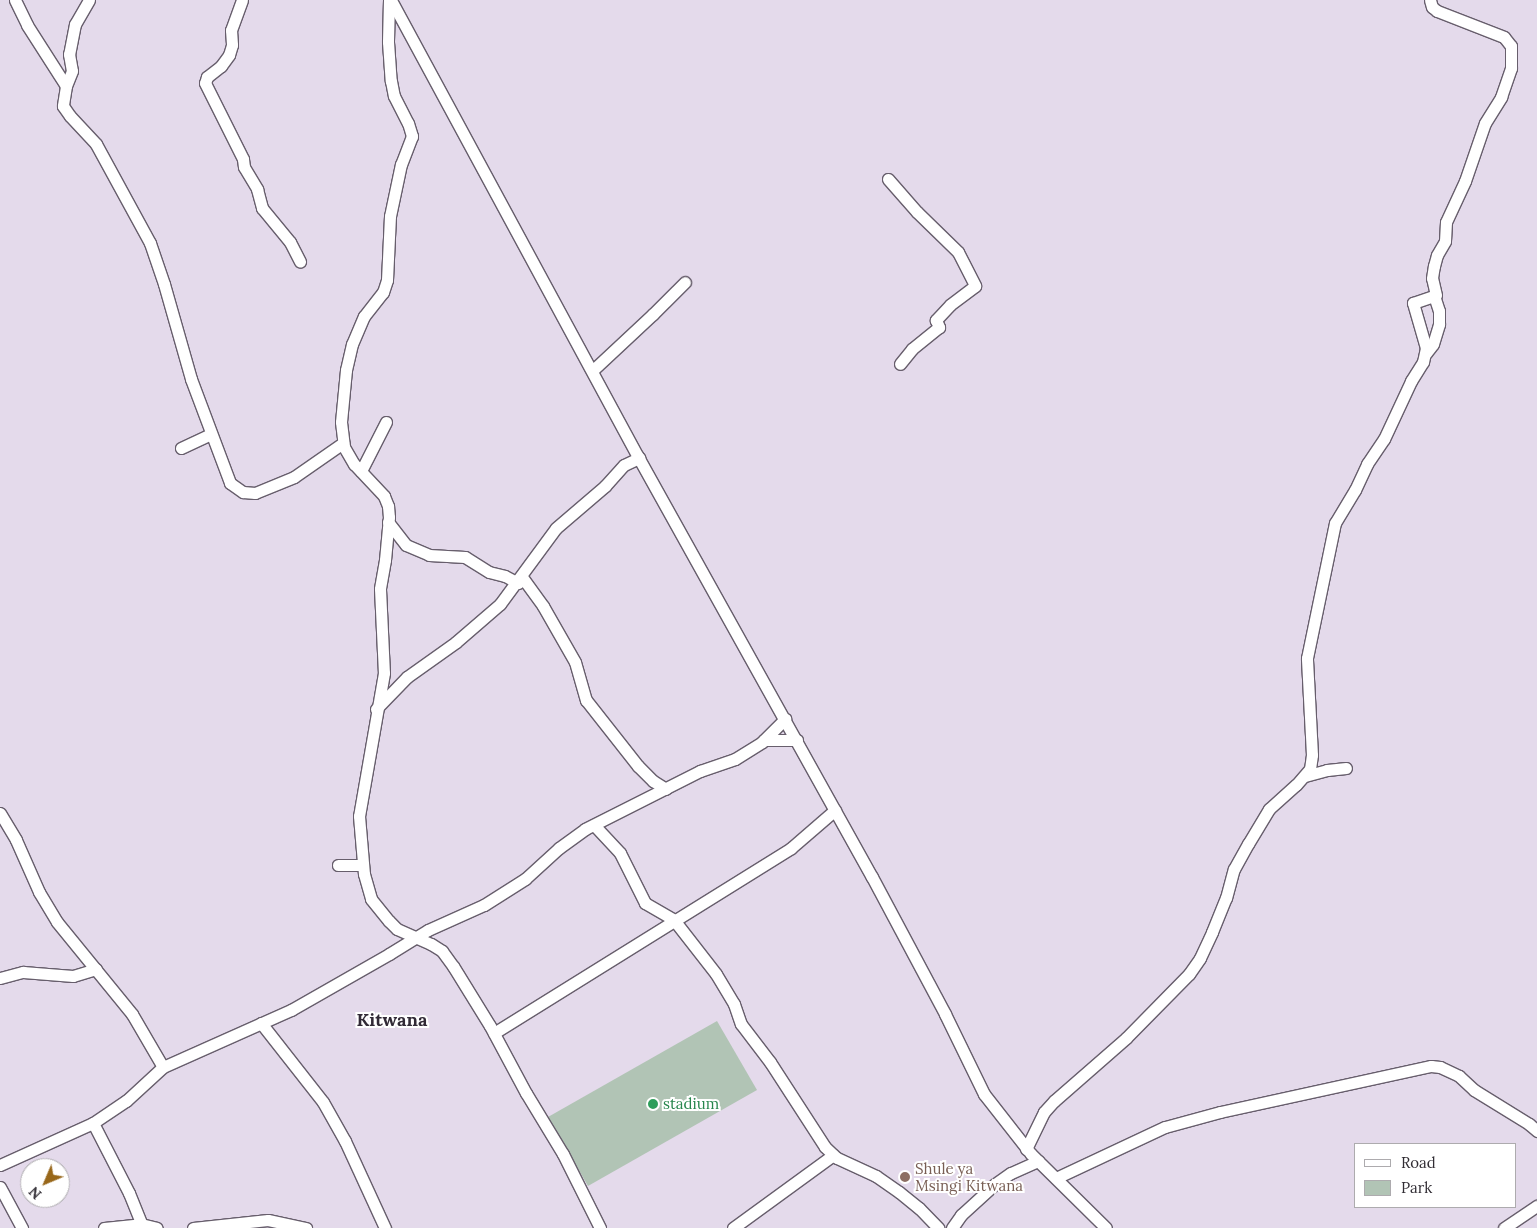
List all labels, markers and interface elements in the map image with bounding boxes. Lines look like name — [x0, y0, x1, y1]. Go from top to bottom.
district label: Kitwana — [357, 1009, 427, 1031]
place label: stadium — [663, 1095, 719, 1113]
marker: stadium — [647, 1098, 659, 1110]
legend — [1354, 1143, 1517, 1208]
text: Road — [1401, 1153, 1436, 1172]
north arrow — [20, 1158, 70, 1208]
place label: Shule ya Msingi Kitwana — [915, 1159, 1023, 1194]
marker: Shule ya Msingi Kitwana — [899, 1171, 911, 1183]
text: Park — [1401, 1178, 1432, 1197]
text: N — [25, 1183, 45, 1203]

